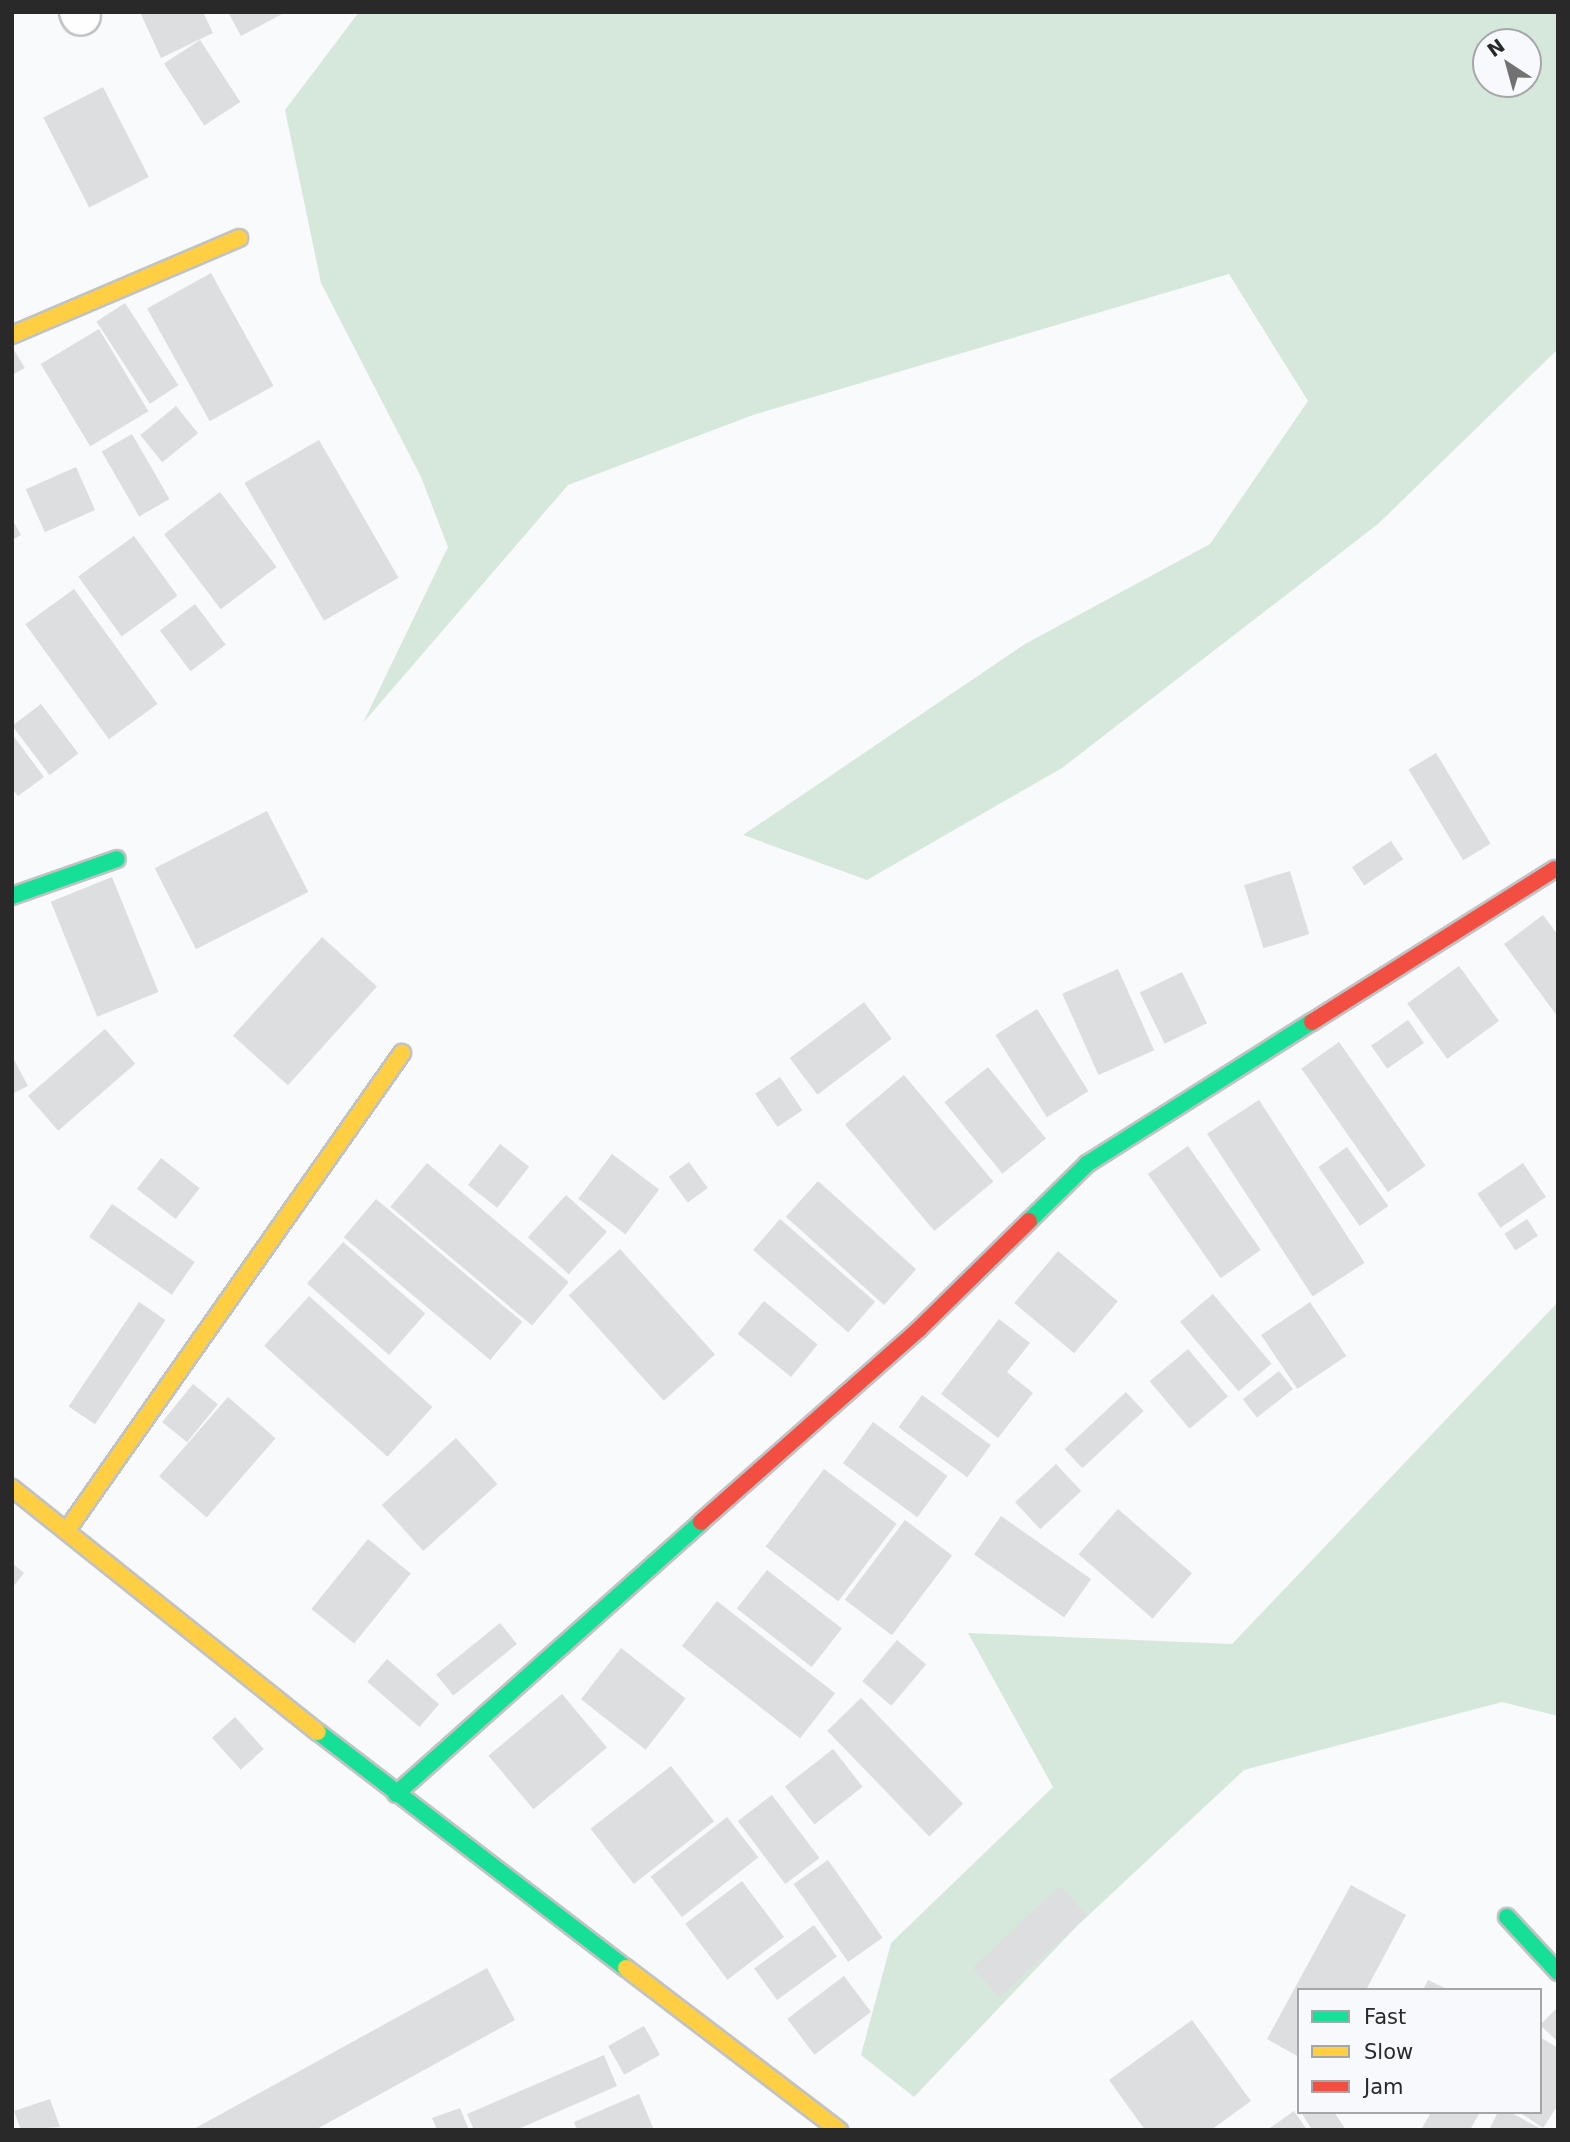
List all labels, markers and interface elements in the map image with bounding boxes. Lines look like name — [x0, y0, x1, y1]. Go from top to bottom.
north arrow — [1472, 28, 1542, 98]
text: N — [1483, 34, 1509, 61]
legend — [1297, 1988, 1542, 2114]
text: Fast — [1364, 2005, 1406, 2029]
text: Slow — [1364, 2040, 1413, 2064]
text: Jam — [1364, 2075, 1404, 2099]

